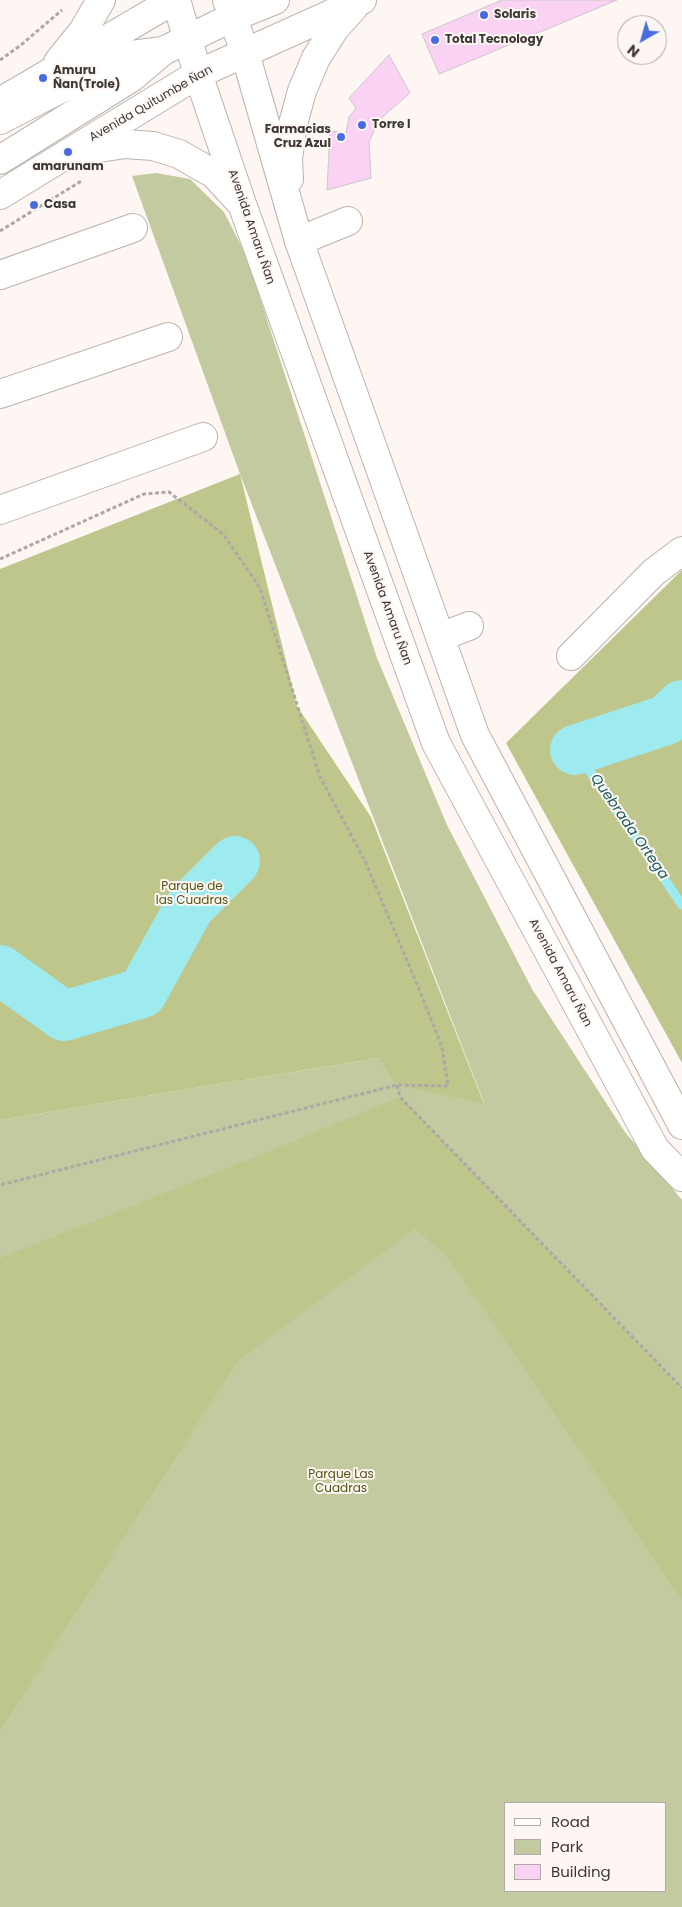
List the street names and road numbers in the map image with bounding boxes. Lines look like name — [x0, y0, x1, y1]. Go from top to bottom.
street label: Avenida Quitumbe Ñan — [87, 63, 215, 145]
street label: Avenida Amaru Ñan — [225, 168, 277, 286]
street label: Avenida Amaru Ñan — [360, 549, 414, 667]
street label: Avenida Amaru Ñan — [525, 916, 595, 1030]

